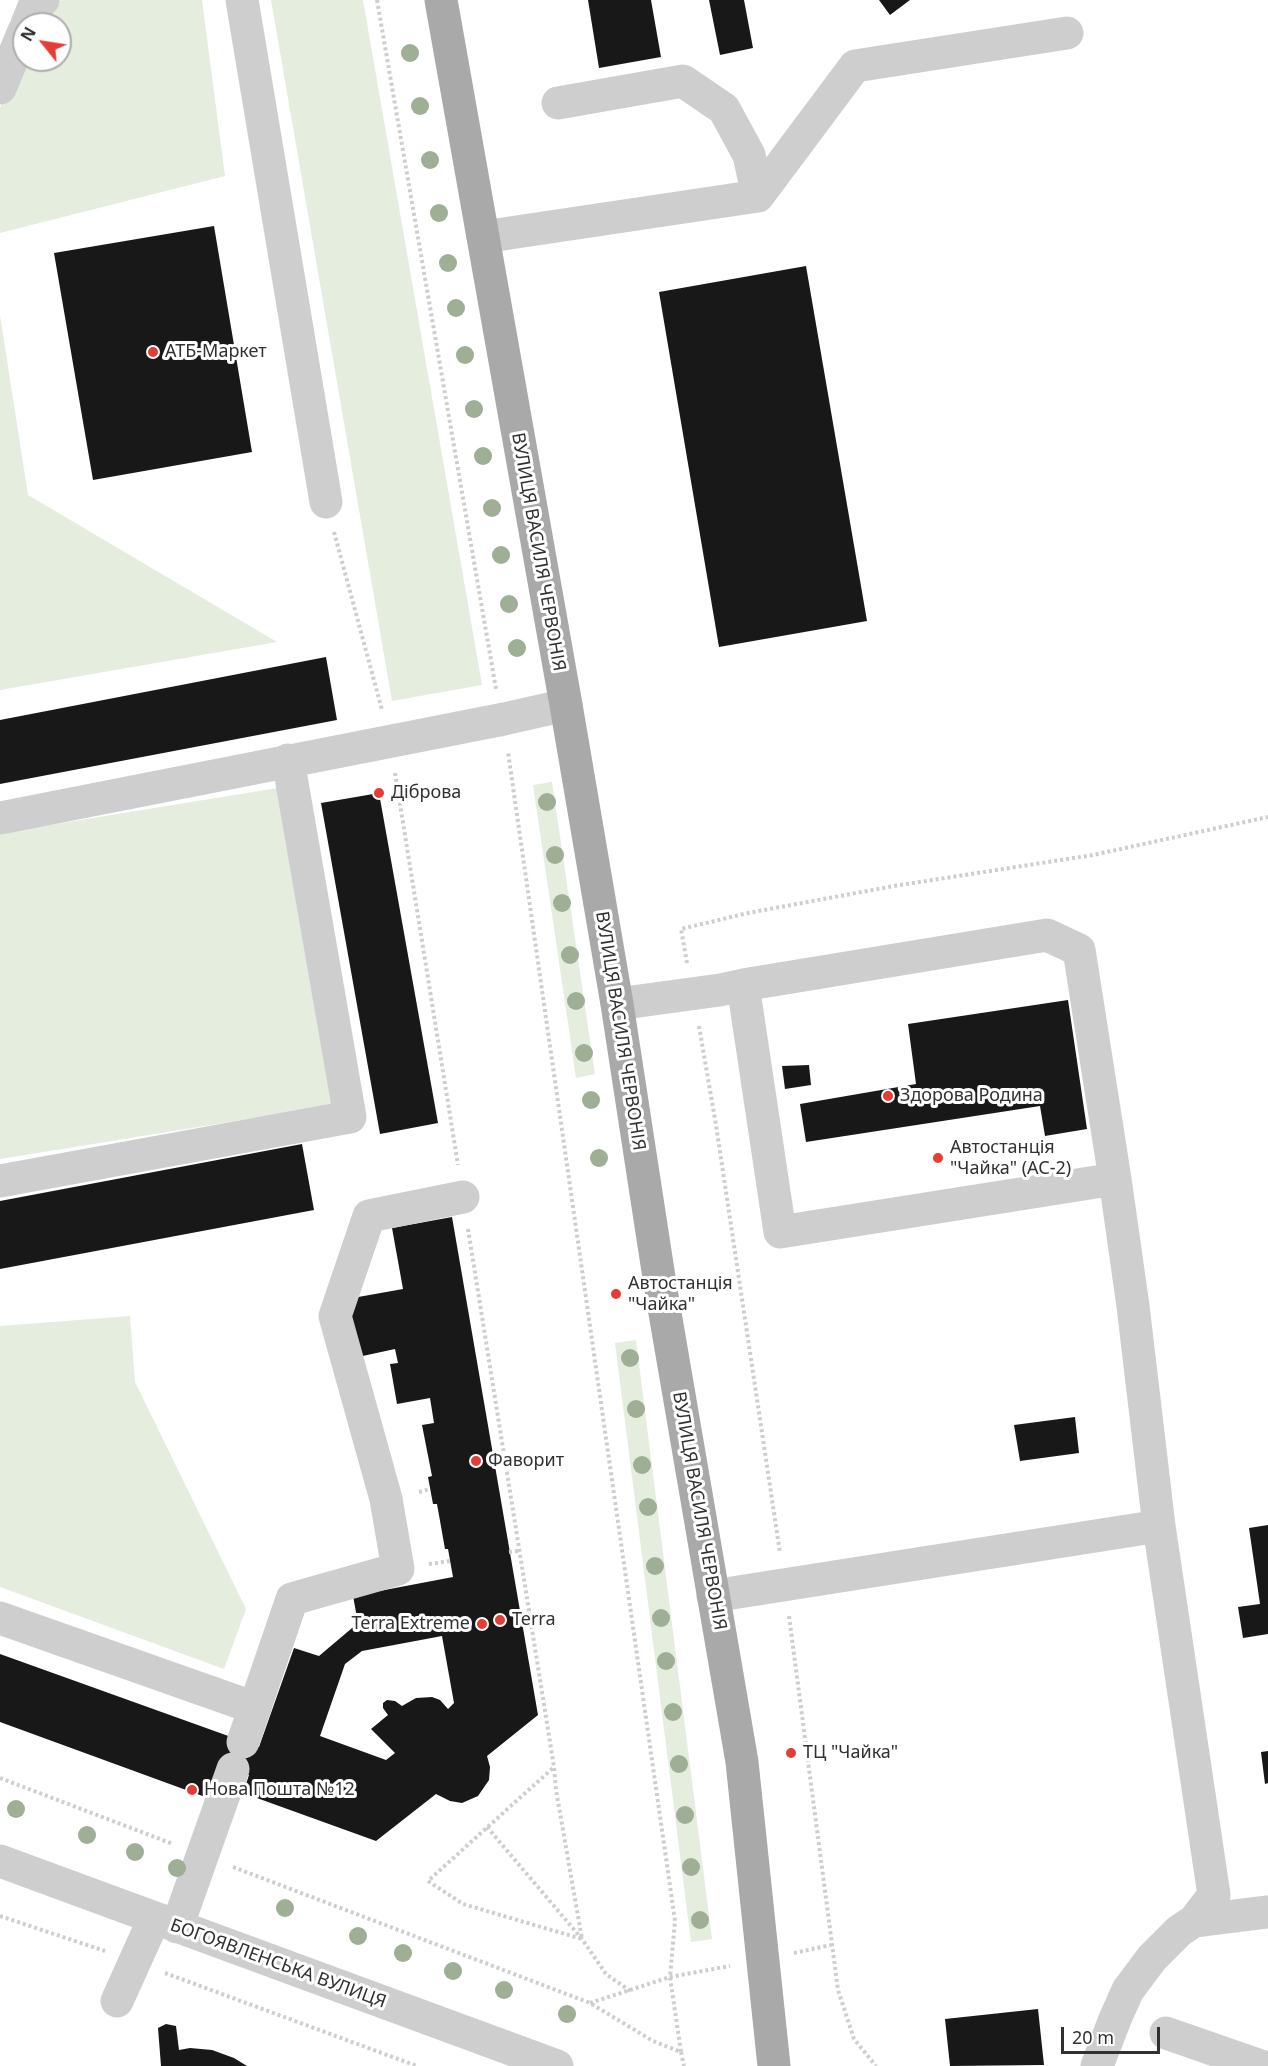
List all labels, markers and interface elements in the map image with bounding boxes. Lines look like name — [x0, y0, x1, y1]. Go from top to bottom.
north arrow — [12, 12, 72, 72]
text: N — [15, 23, 41, 45]
place label: АТБ-Маркет — [165, 341, 267, 363]
marker: АТБ-Маркет — [146, 345, 160, 359]
street label: ВУЛИЦЯ ВАСИЛЯ ЧЕРВОНІЯ — [506, 431, 570, 673]
place label: Діброва — [391, 782, 461, 804]
marker: Діброва — [372, 786, 386, 800]
street label: ВУЛИЦЯ ВАСИЛЯ ЧЕРВОНІЯ — [590, 910, 650, 1152]
place label: Здорова Родина — [900, 1085, 1043, 1107]
marker: Здорова Родина — [881, 1089, 895, 1103]
place label: Автостанція "Чайка" (АС-2) — [950, 1137, 1071, 1180]
marker: Автостанція "Чайка" (АС-2) — [931, 1151, 945, 1165]
place label: Автостанція "Чайка" — [628, 1273, 733, 1316]
marker: Автостанція "Чайка" — [609, 1287, 623, 1301]
street label: ВУЛИЦЯ ВАСИЛЯ ЧЕРВОНІЯ — [667, 1390, 731, 1632]
place label: Фаворит — [488, 1450, 564, 1472]
marker: Фаворит — [469, 1454, 483, 1468]
place label: Terra — [512, 1609, 556, 1631]
place label: Terra Extreme — [352, 1613, 470, 1635]
marker: Terra — [493, 1613, 507, 1627]
marker: Terra Extreme — [475, 1617, 489, 1631]
place label: ТЦ "Чайка" — [803, 1742, 898, 1764]
marker: ТЦ "Чайка" — [784, 1746, 798, 1760]
place label: Нова Пошта №12 — [204, 1779, 355, 1801]
marker: Нова Пошта №12 — [185, 1783, 199, 1797]
street label: БОГОЯВЛЕНСЬКА ВУЛИЦЯ — [167, 1915, 389, 2013]
scale bar — [1064, 2015, 1163, 2053]
text: 20 m — [1072, 2025, 1114, 2049]

